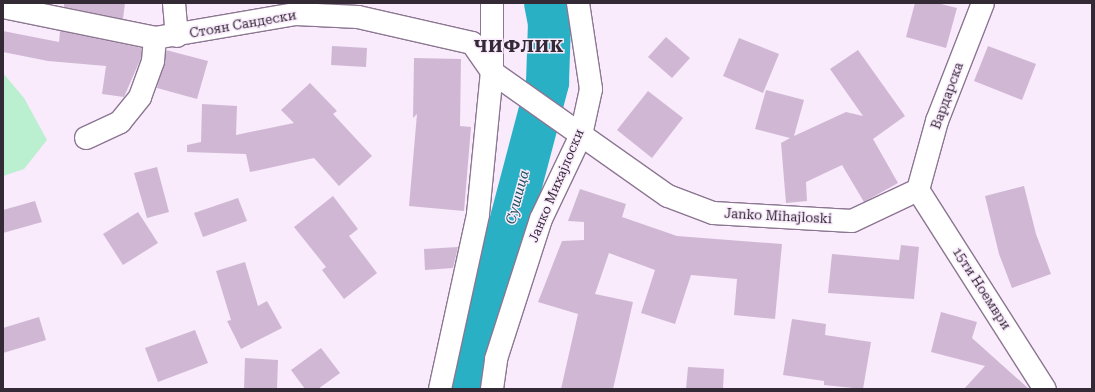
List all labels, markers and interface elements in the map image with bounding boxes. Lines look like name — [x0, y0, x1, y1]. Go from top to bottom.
street label: Стоян Сандески — [188, 8, 298, 42]
district label: ЧИФЛИК — [474, 37, 564, 57]
street label: Вардарска — [929, 60, 967, 132]
street label: Јанко Михајлоски — [526, 127, 588, 245]
water label: Сушица — [502, 168, 532, 226]
street label: Janko Mihajloski — [724, 206, 832, 228]
street label: 15ти Ноември — [949, 245, 1013, 333]

